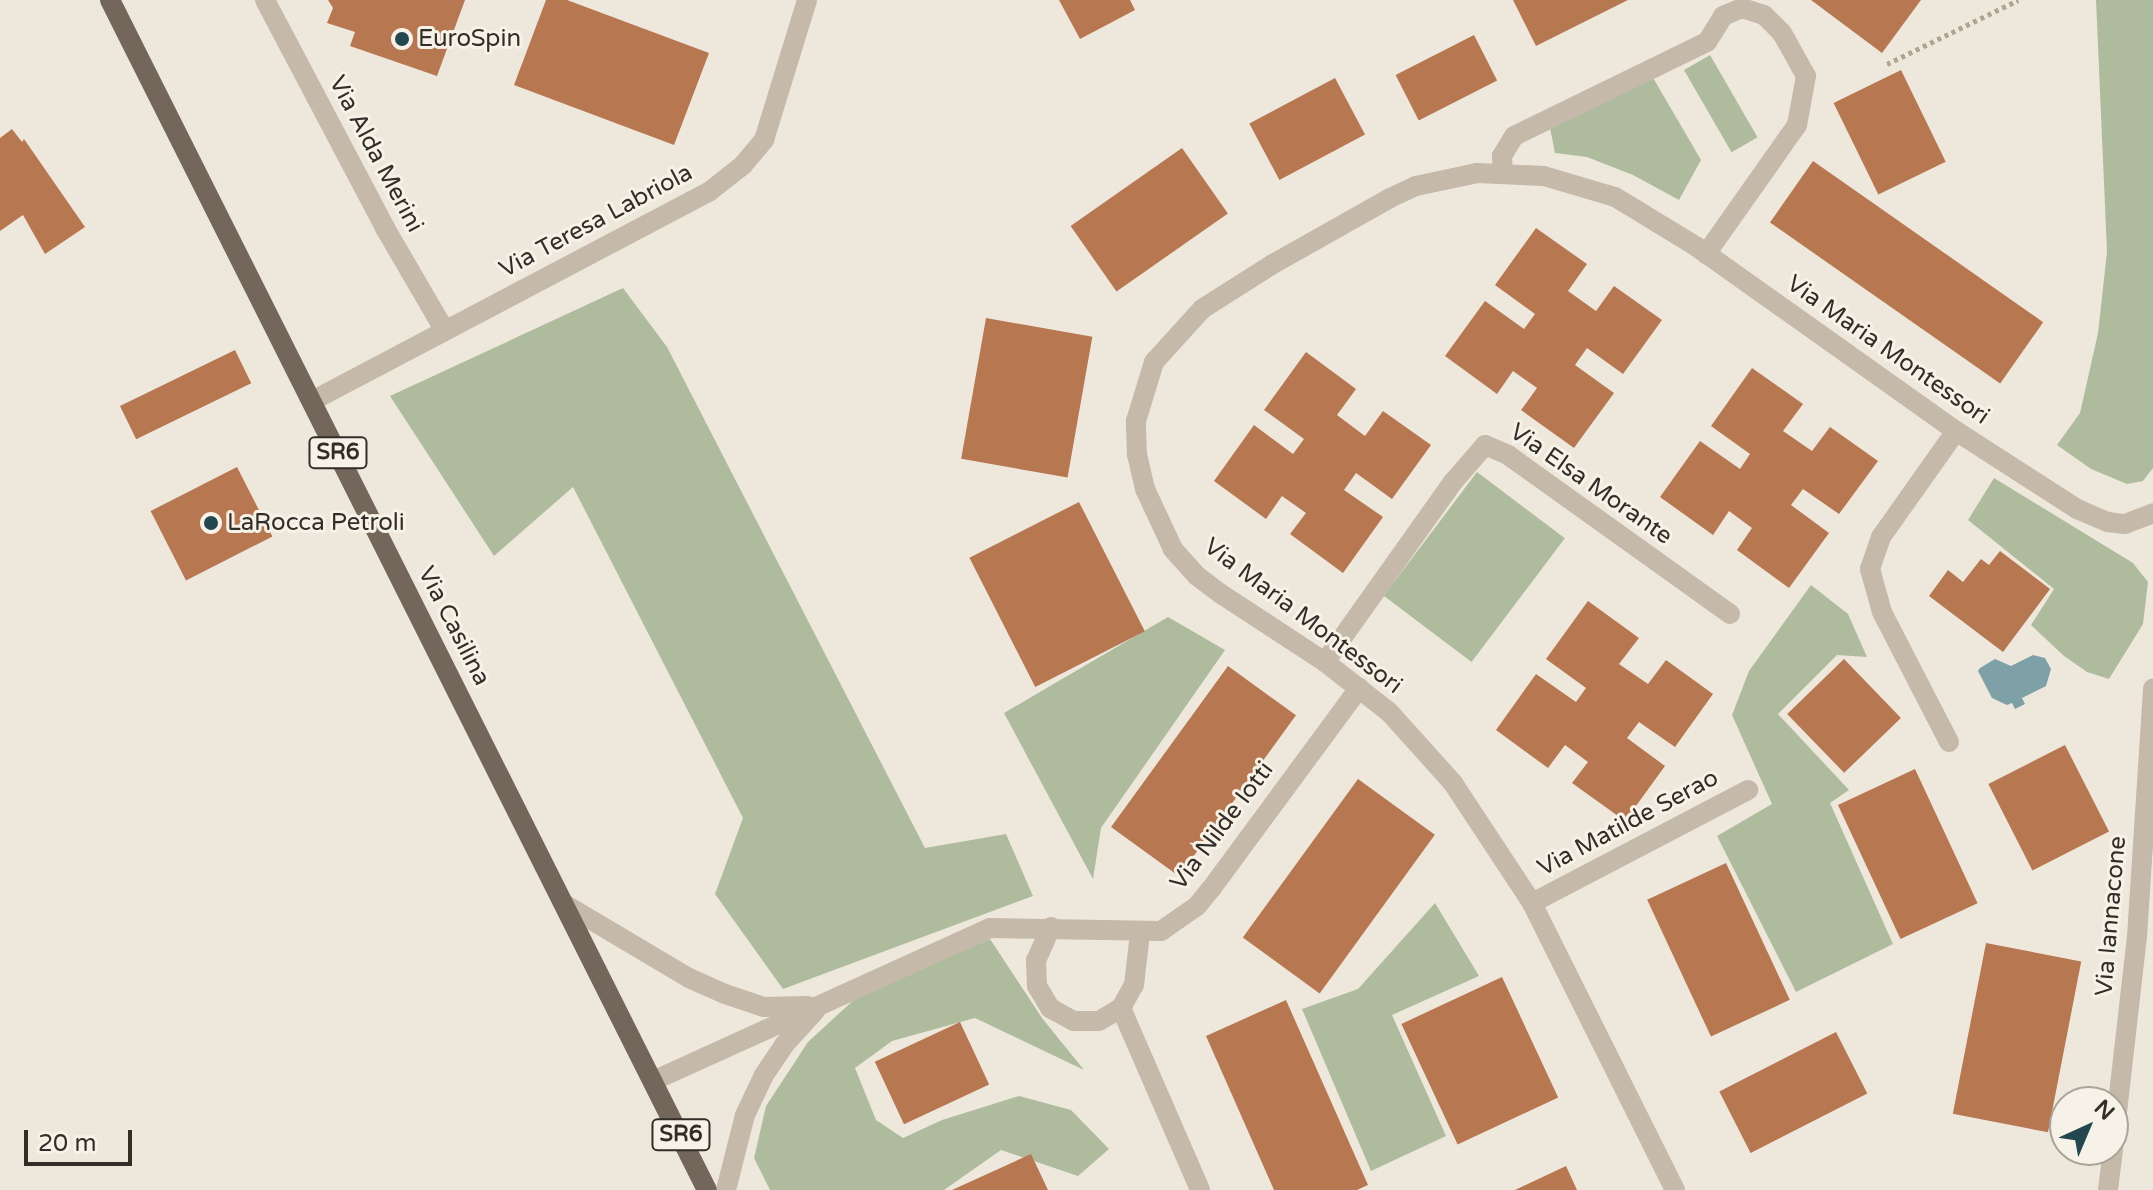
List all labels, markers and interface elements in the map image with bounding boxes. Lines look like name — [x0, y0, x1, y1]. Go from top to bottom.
place label: EuroSpin — [418, 25, 521, 53]
marker: EuroSpin — [393, 30, 411, 48]
street label: Via Alda Merini — [323, 71, 429, 237]
street label: Via Teresa Labriola — [495, 158, 697, 284]
street label: Via Maria Montessori — [1781, 269, 1995, 431]
street label: Via Elsa Morante — [1504, 417, 1678, 551]
road number: SR6 — [308, 435, 368, 471]
place label: LaRocca Petroli — [227, 509, 405, 537]
marker: LaRocca Petroli — [202, 514, 220, 532]
street label: Via Maria Montessori — [1198, 532, 1408, 700]
street label: Via Casilina — [412, 562, 496, 690]
street label: Via Nilde Iotti — [1164, 756, 1280, 896]
street label: Via Matilde Serao — [1533, 763, 1723, 883]
street label: Via Iannacone — [2090, 835, 2132, 997]
north arrow — [2049, 1086, 2129, 1166]
text: N — [2089, 1095, 2120, 1126]
scale bar — [28, 1114, 136, 1164]
road number: SR6 — [651, 1117, 711, 1153]
text: 20 m — [38, 1129, 96, 1158]

